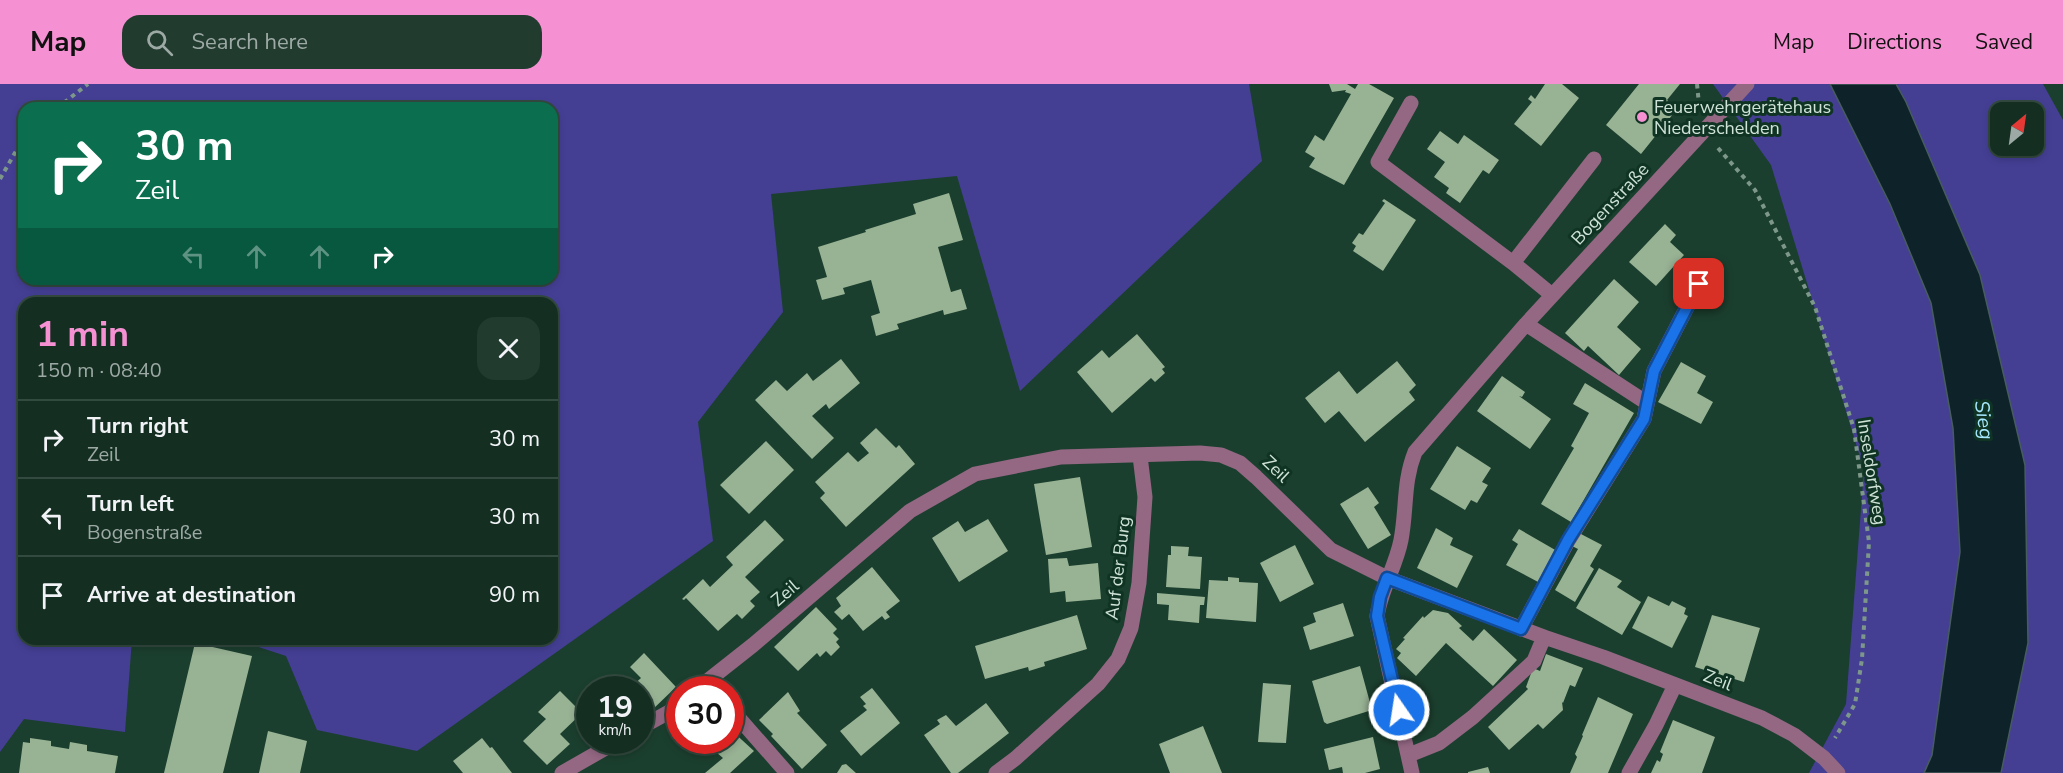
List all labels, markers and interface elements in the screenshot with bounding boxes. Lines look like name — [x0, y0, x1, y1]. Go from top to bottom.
search box — [122, 15, 542, 69]
text: Map — [30, 23, 86, 61]
icon: search — [143, 26, 176, 59]
text: Search here — [191, 27, 308, 57]
text: Map — [1773, 28, 1814, 56]
text: Directions — [1847, 28, 1942, 56]
text: Saved — [1975, 28, 2033, 56]
place label: Feuerwehrgerätehaus Niederschelden — [1654, 95, 1831, 140]
north arrow — [1990, 102, 2044, 156]
map controls — [1990, 102, 2044, 156]
marker: Feuerwehrgerätehaus Niederschelden — [1635, 110, 1649, 124]
text: 30 m — [135, 118, 234, 175]
icon: right — [36, 126, 114, 204]
street label: Bogenstraße — [1566, 158, 1654, 250]
text: Zeil — [135, 172, 179, 209]
icon: left — [177, 240, 210, 273]
icon: ahead — [240, 240, 273, 273]
icon: ahead — [303, 240, 336, 273]
icon: right — [366, 240, 399, 273]
pin — [1673, 258, 1724, 309]
icon: arrive — [1682, 267, 1715, 300]
text: 1 min — [36, 310, 129, 359]
button: close — [477, 317, 540, 380]
text: 150 m · 08:40 — [36, 357, 162, 384]
water label: Sieg — [1968, 399, 2000, 441]
text: Turn right — [87, 411, 188, 441]
street label: Inseldorfweg — [1852, 417, 1892, 527]
icon: right — [36, 423, 69, 456]
text: 30 m — [489, 424, 540, 454]
text: Zeil — [87, 441, 120, 468]
street label: Zeil — [1257, 450, 1295, 488]
text: Turn left — [87, 489, 174, 519]
icon: left — [36, 501, 69, 534]
text: 30 m — [489, 502, 540, 532]
street label: Auf der Burg — [1100, 515, 1136, 621]
text: Bogenstraße — [87, 519, 202, 546]
street label: Zeil — [766, 574, 804, 612]
icon: arrive — [36, 579, 69, 612]
text: Arrive at destination — [87, 580, 296, 610]
text: 90 m — [489, 580, 540, 610]
street label: Zeil — [1700, 664, 1737, 697]
speed limit sign: 30 — [666, 676, 744, 754]
position arrow — [1367, 678, 1431, 742]
text: 19 — [597, 687, 633, 728]
text: km/h — [598, 720, 632, 740]

